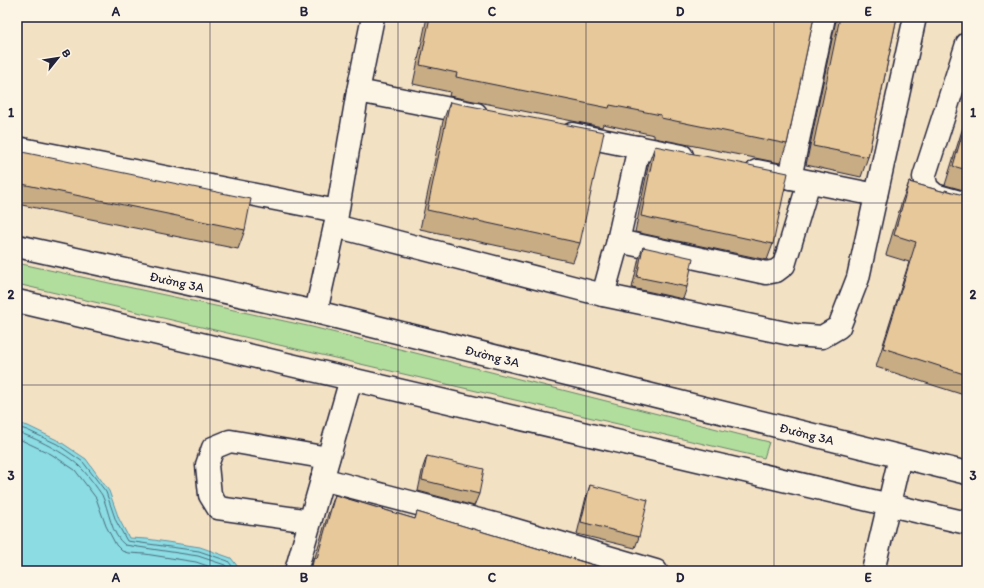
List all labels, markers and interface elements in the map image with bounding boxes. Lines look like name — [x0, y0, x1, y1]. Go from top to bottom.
text: A — [111, 4, 121, 19]
text: B — [300, 4, 309, 19]
text: C — [488, 4, 497, 19]
text: D — [676, 4, 685, 19]
text: E — [864, 4, 872, 19]
north arrow — [38, 38, 78, 78]
text: B — [59, 47, 74, 60]
text: 1 — [8, 105, 14, 120]
text: 1 — [970, 105, 976, 120]
street label: Đường 3A — [148, 269, 206, 295]
text: 2 — [8, 287, 15, 302]
text: 2 — [970, 287, 977, 302]
street label: Đường 3A — [464, 342, 522, 370]
street label: Đường 3A — [778, 420, 836, 448]
text: 3 — [7, 468, 15, 483]
text: 3 — [969, 468, 977, 483]
text: A — [111, 570, 121, 585]
text: B — [300, 570, 309, 585]
text: C — [488, 570, 497, 585]
text: D — [676, 570, 685, 585]
text: E — [864, 570, 872, 585]

